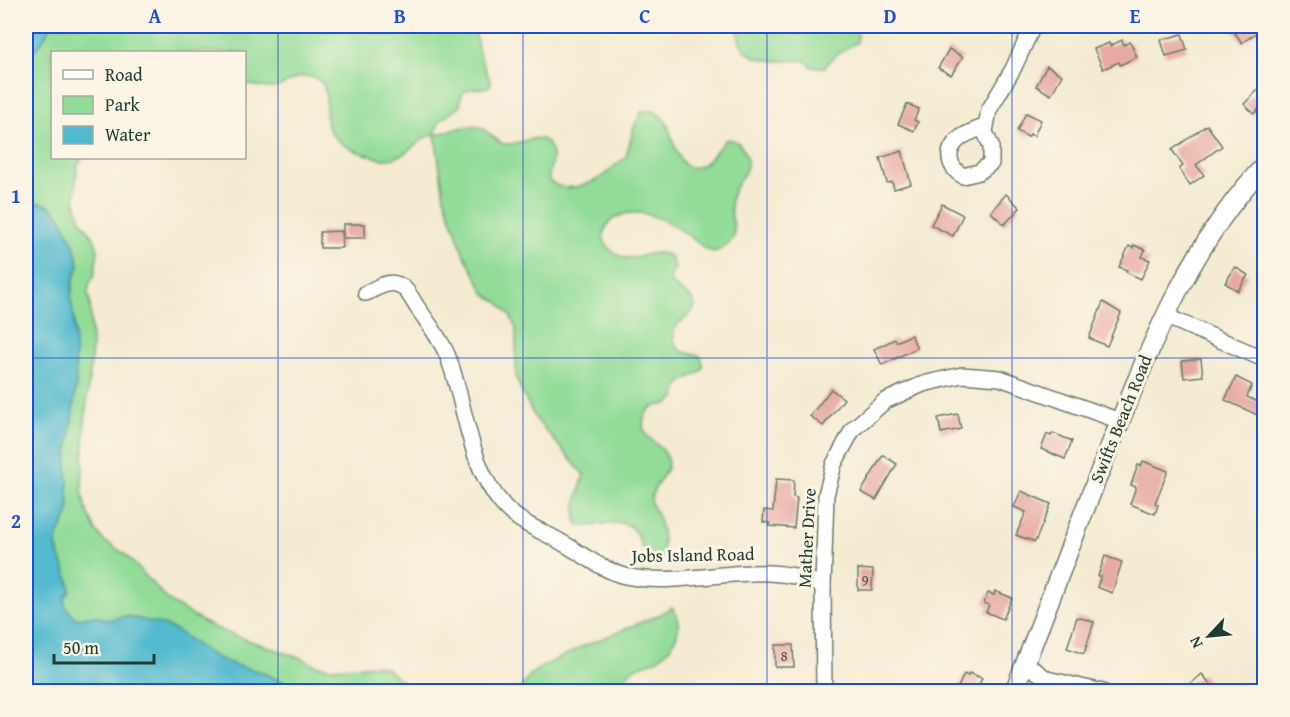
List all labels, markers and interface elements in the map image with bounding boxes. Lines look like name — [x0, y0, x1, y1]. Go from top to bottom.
text: A — [149, 1, 162, 30]
text: B — [394, 1, 406, 30]
text: C — [639, 1, 651, 30]
text: D — [883, 1, 897, 30]
text: E — [1130, 1, 1141, 30]
legend — [51, 51, 246, 159]
text: Road — [105, 61, 143, 88]
text: Park — [105, 91, 141, 118]
text: Water — [105, 121, 151, 148]
text: 1 — [11, 181, 21, 210]
street label: Swifts Beach Road — [1082, 350, 1159, 487]
street label: Mather Drive — [790, 487, 823, 589]
text: 2 — [11, 506, 21, 535]
street label: Jobs Island Road — [629, 540, 755, 569]
house number: 9 — [861, 569, 869, 590]
north arrow — [1179, 606, 1239, 666]
scale bar — [54, 627, 154, 665]
text: N — [1182, 632, 1209, 653]
text: 50 m — [63, 634, 99, 661]
house number: 8 — [780, 645, 788, 666]

